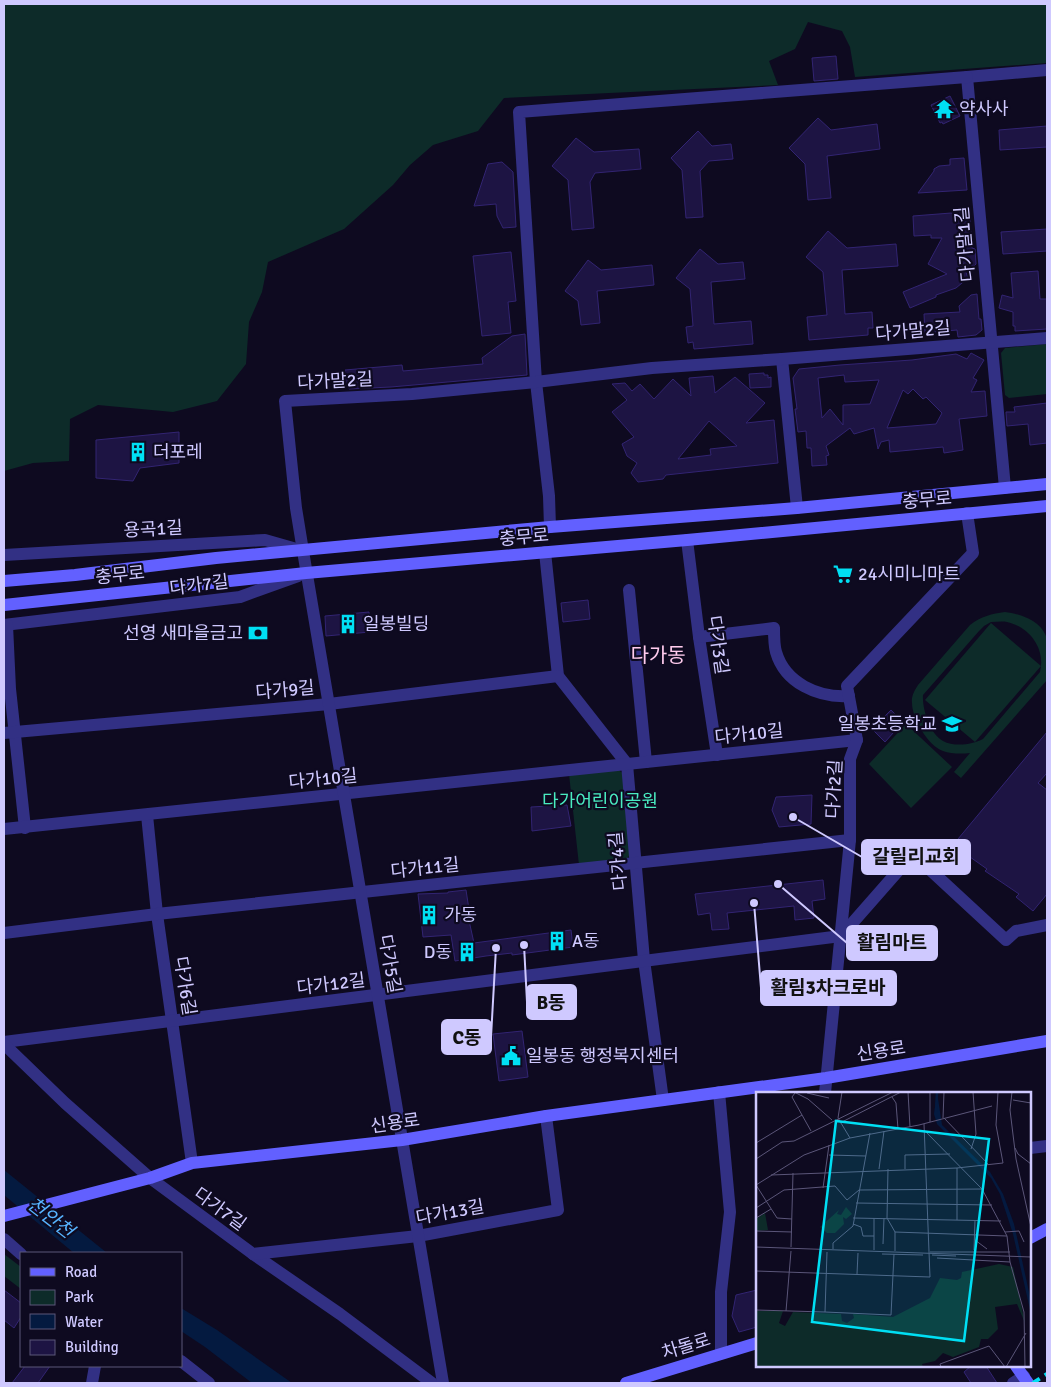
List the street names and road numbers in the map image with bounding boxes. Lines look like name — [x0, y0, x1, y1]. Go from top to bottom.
street label: 다가말1길 — [951, 205, 979, 283]
street label: 다가말2길 — [874, 317, 952, 345]
street label: 다가말2길 — [296, 368, 374, 394]
street label: 충무로 — [901, 487, 953, 513]
street label: 용곡1길 — [123, 516, 183, 542]
street label: 충무로 — [498, 524, 550, 550]
street label: 충무로 — [94, 561, 146, 589]
street label: 다가7길 — [168, 570, 230, 600]
street label: 다가3길 — [703, 614, 733, 676]
street label: 다가9길 — [254, 676, 316, 704]
street label: 다가10길 — [713, 719, 785, 749]
street label: 다가2길 — [821, 759, 847, 819]
street label: 다가10길 — [287, 764, 359, 794]
street label: 다가4길 — [604, 830, 632, 892]
street label: 다가11길 — [389, 853, 461, 883]
street label: 다가5길 — [374, 933, 406, 995]
street label: 다가6길 — [169, 955, 201, 1017]
street label: 다가12길 — [295, 969, 367, 999]
street label: 신용로 — [855, 1036, 907, 1066]
street label: 신용로 — [369, 1109, 421, 1137]
street label: 다가7길 — [190, 1183, 250, 1235]
street label: 다가13길 — [414, 1195, 486, 1229]
street label: 차돌로 — [659, 1328, 713, 1364]

